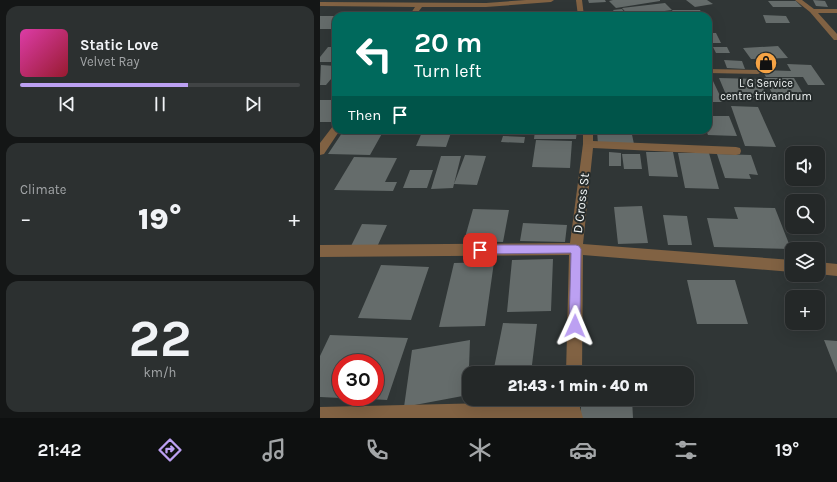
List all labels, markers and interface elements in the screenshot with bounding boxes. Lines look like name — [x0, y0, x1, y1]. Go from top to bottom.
text: 20 m — [414, 26, 482, 59]
icon: left — [348, 28, 400, 80]
text: Static Love — [80, 36, 158, 54]
shop icon: L G Service centre trivandrum — [753, 50, 779, 76]
text: Velvet Ray — [80, 54, 140, 69]
text: Turn left — [414, 60, 482, 82]
place label: L G Service centre trivandrum — [720, 77, 812, 103]
icon: previous — [56, 93, 78, 115]
icon: pause — [149, 93, 171, 115]
icon: next — [242, 93, 264, 115]
icon: arrive — [389, 104, 411, 126]
text: Then — [348, 106, 381, 124]
map controls — [785, 146, 825, 330]
button: sound — [785, 146, 825, 186]
street label: D Cross St — [570, 172, 592, 234]
text: Climate — [20, 182, 66, 197]
button: search — [785, 194, 825, 234]
text: 19° — [138, 201, 182, 237]
text: − — [20, 206, 32, 232]
text: + — [288, 206, 300, 232]
pin — [463, 233, 497, 267]
icon: arrive — [469, 239, 491, 261]
button: layers — [785, 242, 825, 282]
button: + — [785, 290, 825, 330]
position arrow — [554, 305, 596, 347]
text: 22 — [129, 308, 191, 369]
speed limit sign: 30 — [332, 354, 384, 406]
text: km/h — [144, 365, 176, 380]
text: 21:43 · 1 min · 40 m — [508, 377, 648, 395]
icon: directions — [156, 436, 184, 464]
icon: music — [260, 436, 288, 464]
icon: phone — [363, 436, 391, 464]
icon: climate — [466, 436, 494, 464]
icon: car — [569, 436, 597, 464]
icon: filters — [672, 436, 700, 464]
text: 21:42 — [38, 439, 81, 461]
text: 19° — [775, 439, 799, 461]

